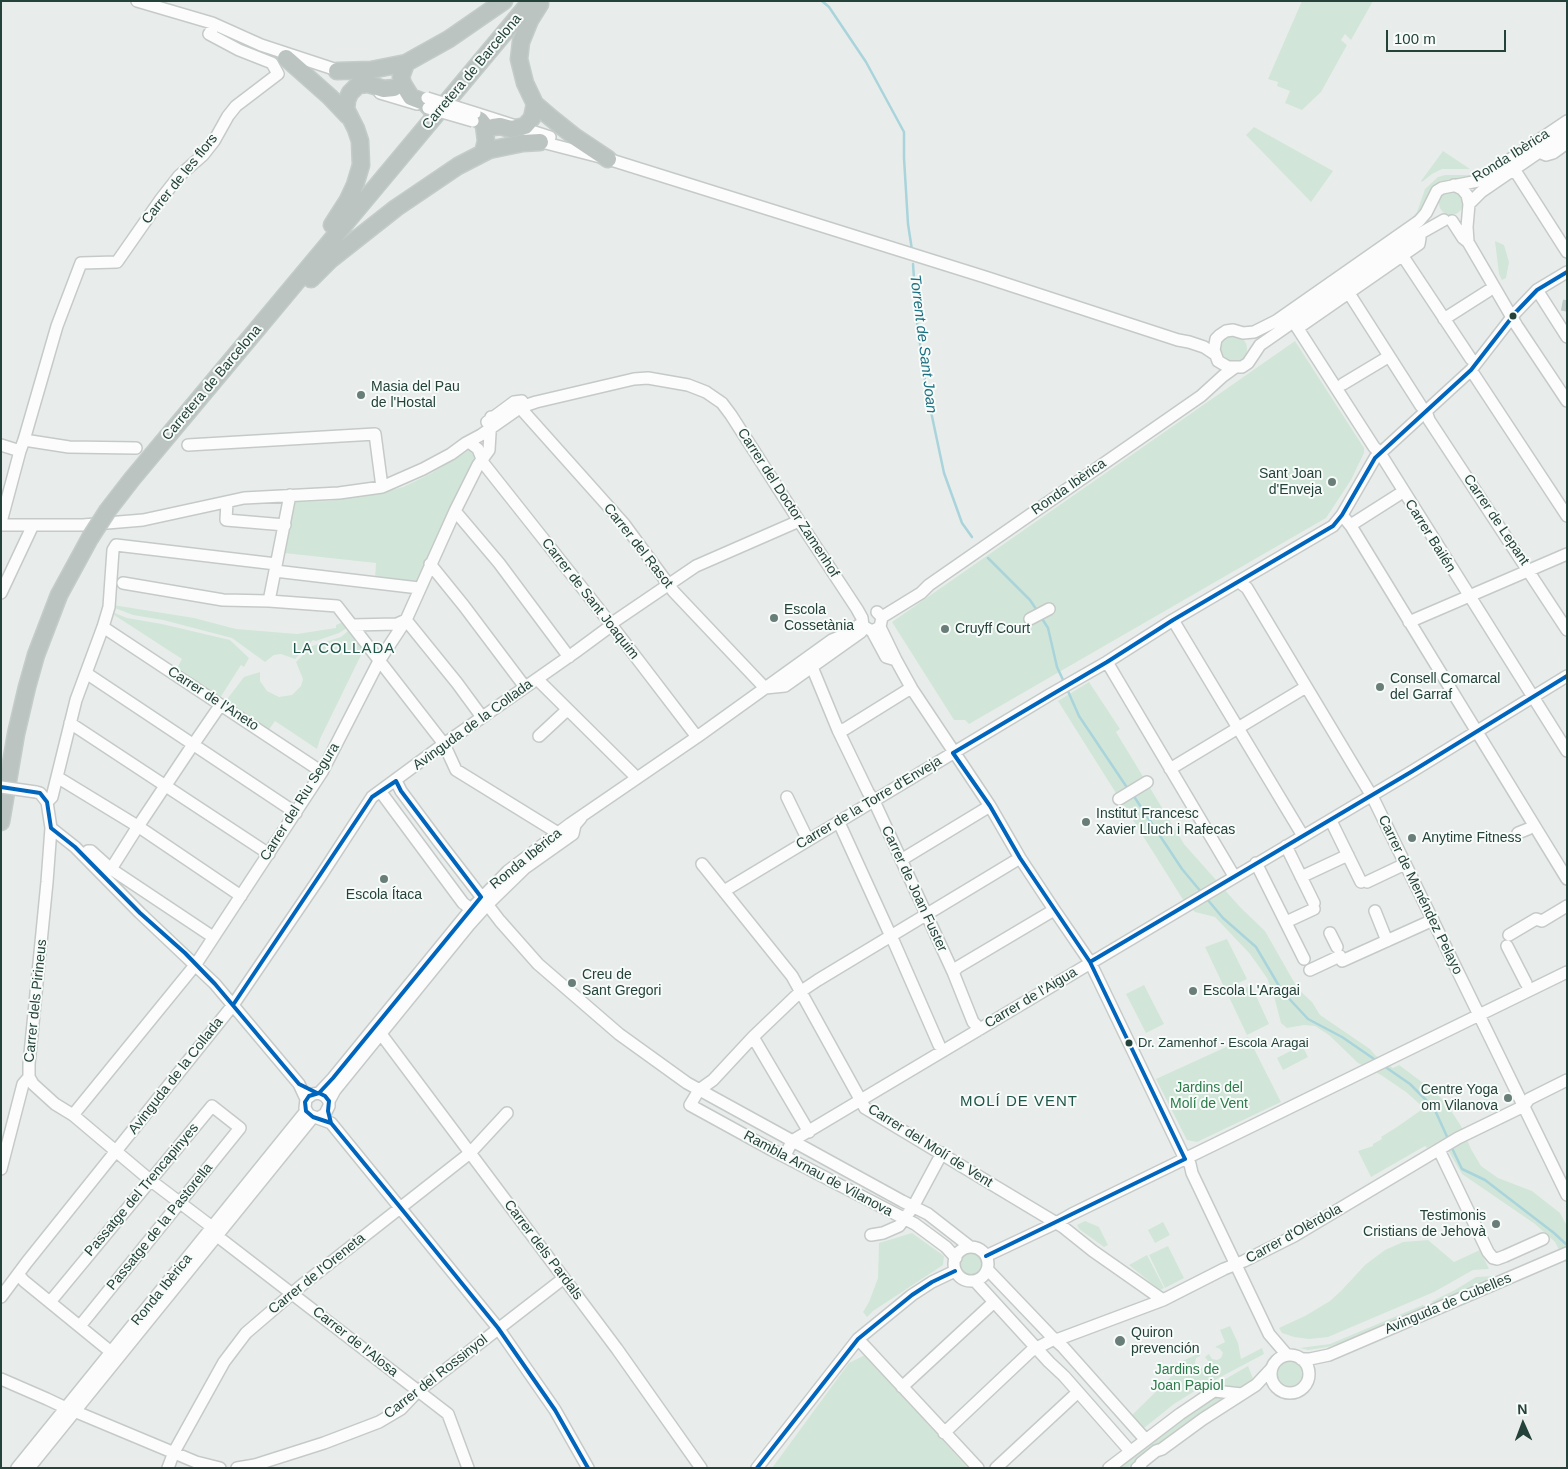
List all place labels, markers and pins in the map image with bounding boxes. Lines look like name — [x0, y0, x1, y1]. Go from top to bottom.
unlabelled marker — [1508, 311, 1518, 321]
place label: Masia del Pau de l'Hostal — [371, 379, 460, 412]
marker: Masia del Pau de l'Hostal — [355, 389, 367, 401]
place label: Sant Joan d'Enveja — [1259, 466, 1322, 498]
marker: Sant Joan d'Enveja — [1326, 476, 1338, 488]
place label: Escola Cossetània — [784, 602, 854, 634]
marker: Escola Cossetània — [768, 612, 780, 624]
place label: Cruyff Court — [955, 621, 1030, 637]
marker: Cruyff Court — [939, 623, 951, 635]
place label: Consell Comarcal del Garraf — [1390, 671, 1500, 704]
marker: Consell Comarcal del Garraf — [1374, 681, 1386, 693]
place label: Institut Francesc Xavier Lluch i Rafecas — [1096, 806, 1235, 839]
marker: Institut Francesc Xavier Lluch i Rafecas — [1080, 816, 1092, 828]
place label: Anytime Fitness — [1422, 830, 1522, 846]
marker: Anytime Fitness — [1406, 832, 1418, 844]
marker: Escola Ítaca — [378, 873, 390, 885]
place label: Escola Ítaca — [346, 887, 422, 903]
place label: Creu de Sant Gregori — [582, 967, 661, 1000]
marker: Creu de Sant Gregori — [566, 977, 578, 989]
place label: Escola L'Aragai — [1203, 983, 1300, 999]
marker: Escola L'Aragai — [1187, 985, 1199, 997]
place label: Dr. Zamenhof - Escola Aragai — [1138, 1035, 1309, 1051]
marker: Dr. Zamenhof - Escola Aragai — [1124, 1038, 1134, 1048]
place label: Centre Yoga om Vilanova — [1421, 1082, 1498, 1114]
marker: Centre Yoga om Vilanova — [1502, 1092, 1514, 1104]
place label: Testimonis Cristians de Jehovà — [1363, 1208, 1486, 1240]
marker: Testimonis Cristians de Jehovà — [1490, 1218, 1502, 1230]
place label: Quiron prevención — [1131, 1325, 1199, 1358]
marker: Quiron prevención — [1113, 1334, 1127, 1348]

